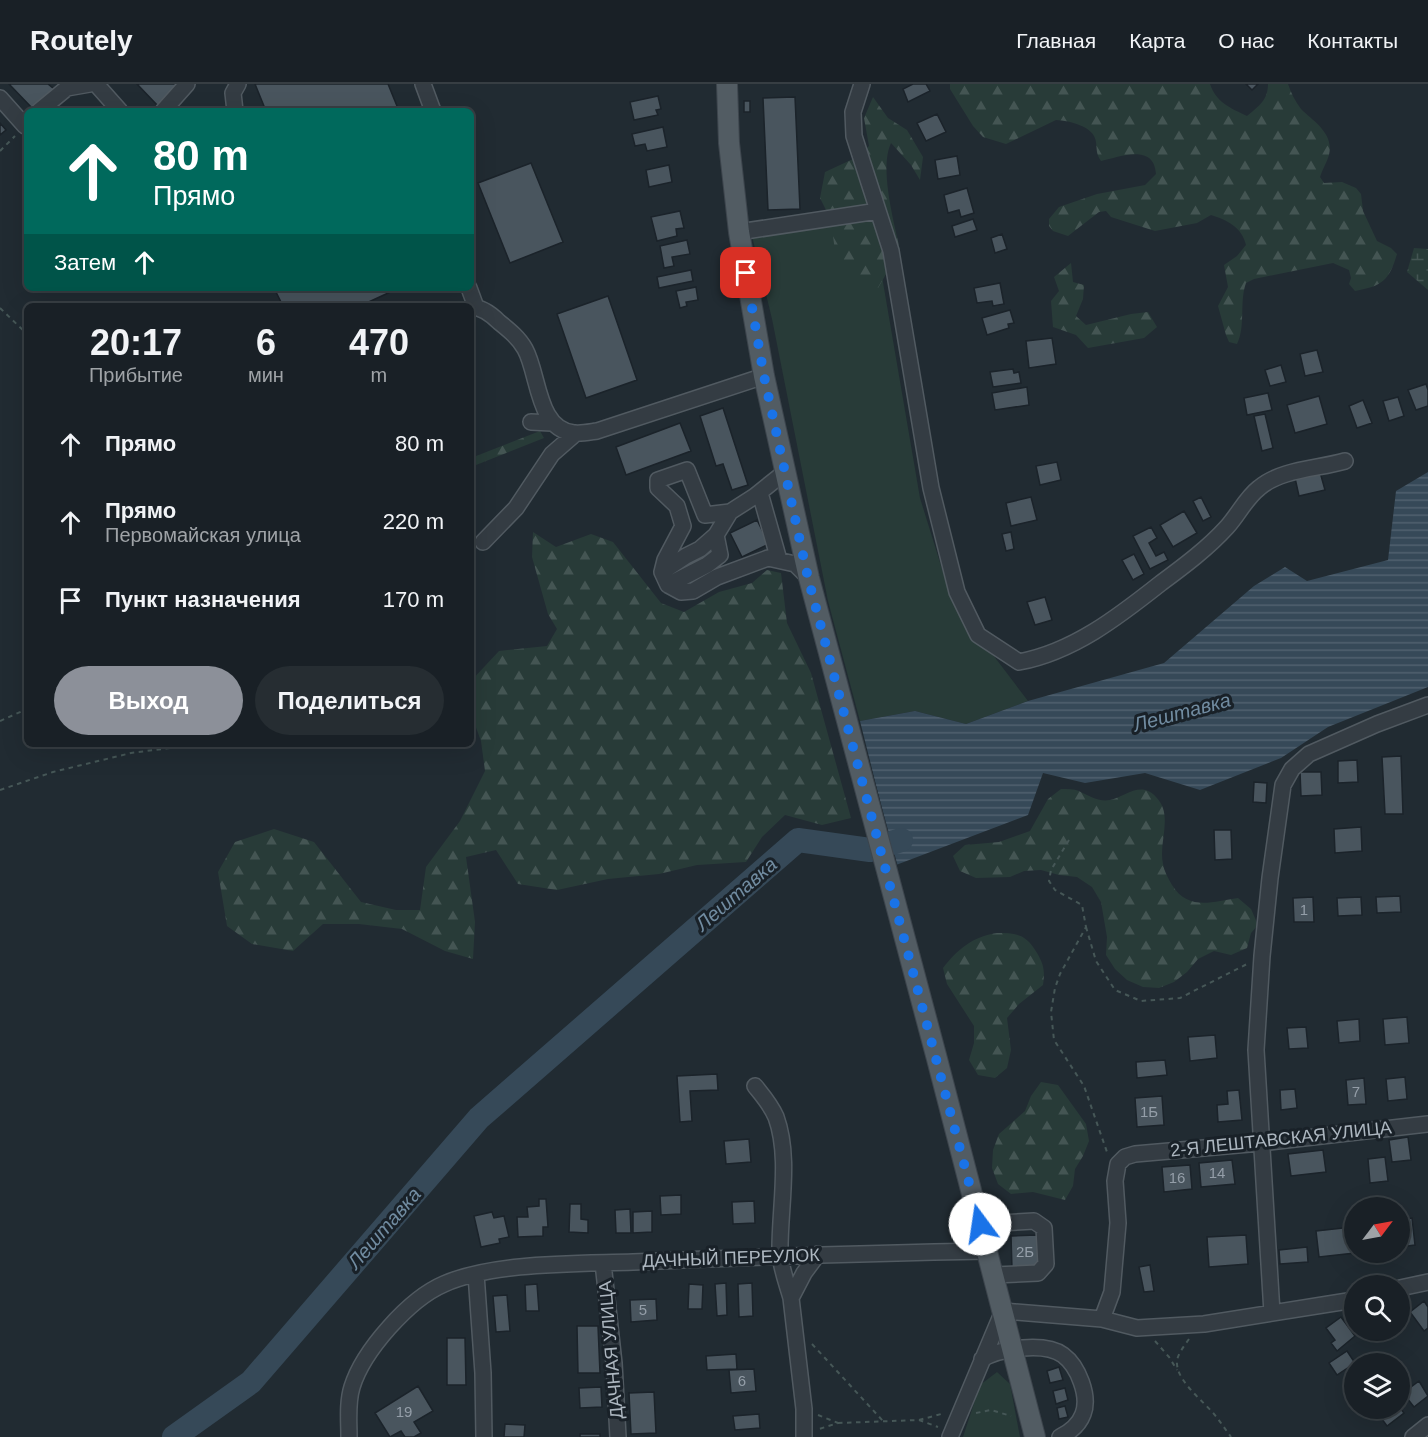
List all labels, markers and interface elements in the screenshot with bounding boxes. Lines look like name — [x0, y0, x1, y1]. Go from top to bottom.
text: Routely — [30, 25, 133, 56]
text: Главная — [1016, 29, 1096, 52]
text: Карта — [1129, 29, 1185, 52]
text: О нас — [1218, 29, 1274, 52]
text: Контакты — [1307, 29, 1398, 52]
icon: ahead — [54, 132, 132, 210]
text: 80 m — [153, 132, 249, 179]
text: Прямо — [153, 181, 235, 211]
icon: ahead — [128, 246, 161, 279]
pin — [720, 247, 771, 298]
text: Затем — [54, 250, 116, 275]
icon: arrive — [729, 256, 762, 289]
text: 20:17 — [90, 322, 182, 363]
text: 6 — [256, 322, 276, 363]
text: 470 — [349, 322, 409, 363]
text: Прибытие — [89, 364, 183, 386]
text: мин — [248, 364, 284, 386]
text: m — [371, 364, 387, 386]
icon: ahead — [54, 428, 87, 461]
text: Прямо — [105, 431, 176, 456]
text: 80 m — [395, 431, 444, 456]
text: Прямо — [105, 498, 176, 523]
icon: ahead — [54, 506, 87, 539]
text: 220 m — [383, 509, 444, 534]
text: Первомайская улица — [105, 524, 301, 546]
icon: arrive — [54, 584, 87, 617]
text: Пункт назначения — [105, 587, 301, 612]
text: 170 m — [383, 587, 444, 612]
button: Выход — [54, 666, 243, 735]
button: Поделиться — [255, 666, 444, 735]
water label: Лештавка — [1129, 688, 1233, 736]
water label: Лештавка — [690, 853, 781, 936]
house number: 1 — [1300, 901, 1308, 918]
house number: 7 — [1352, 1083, 1360, 1100]
house number: 1Б — [1140, 1103, 1158, 1120]
street label: 2-Я ЛЕШТАВСКАЯ УЛИЦА — [1169, 1117, 1393, 1161]
house number: 14 — [1209, 1164, 1225, 1181]
house number: 16 — [1169, 1169, 1185, 1186]
water label: Лештавка — [342, 1183, 425, 1274]
position arrow — [948, 1192, 1012, 1256]
north arrow — [1344, 1197, 1410, 1263]
map controls — [1344, 1197, 1410, 1419]
house number: 2Б — [1016, 1243, 1034, 1260]
street label: ДАЧНЫЙ ПЕРЕУЛОК — [642, 1244, 821, 1271]
button: search — [1344, 1275, 1410, 1341]
street label: ДАЧНАЯ УЛИЦА — [595, 1280, 627, 1420]
house number: 5 — [639, 1301, 647, 1318]
button: layers — [1344, 1353, 1410, 1419]
house number: 6 — [738, 1372, 746, 1389]
house number: 19 — [396, 1403, 412, 1420]

